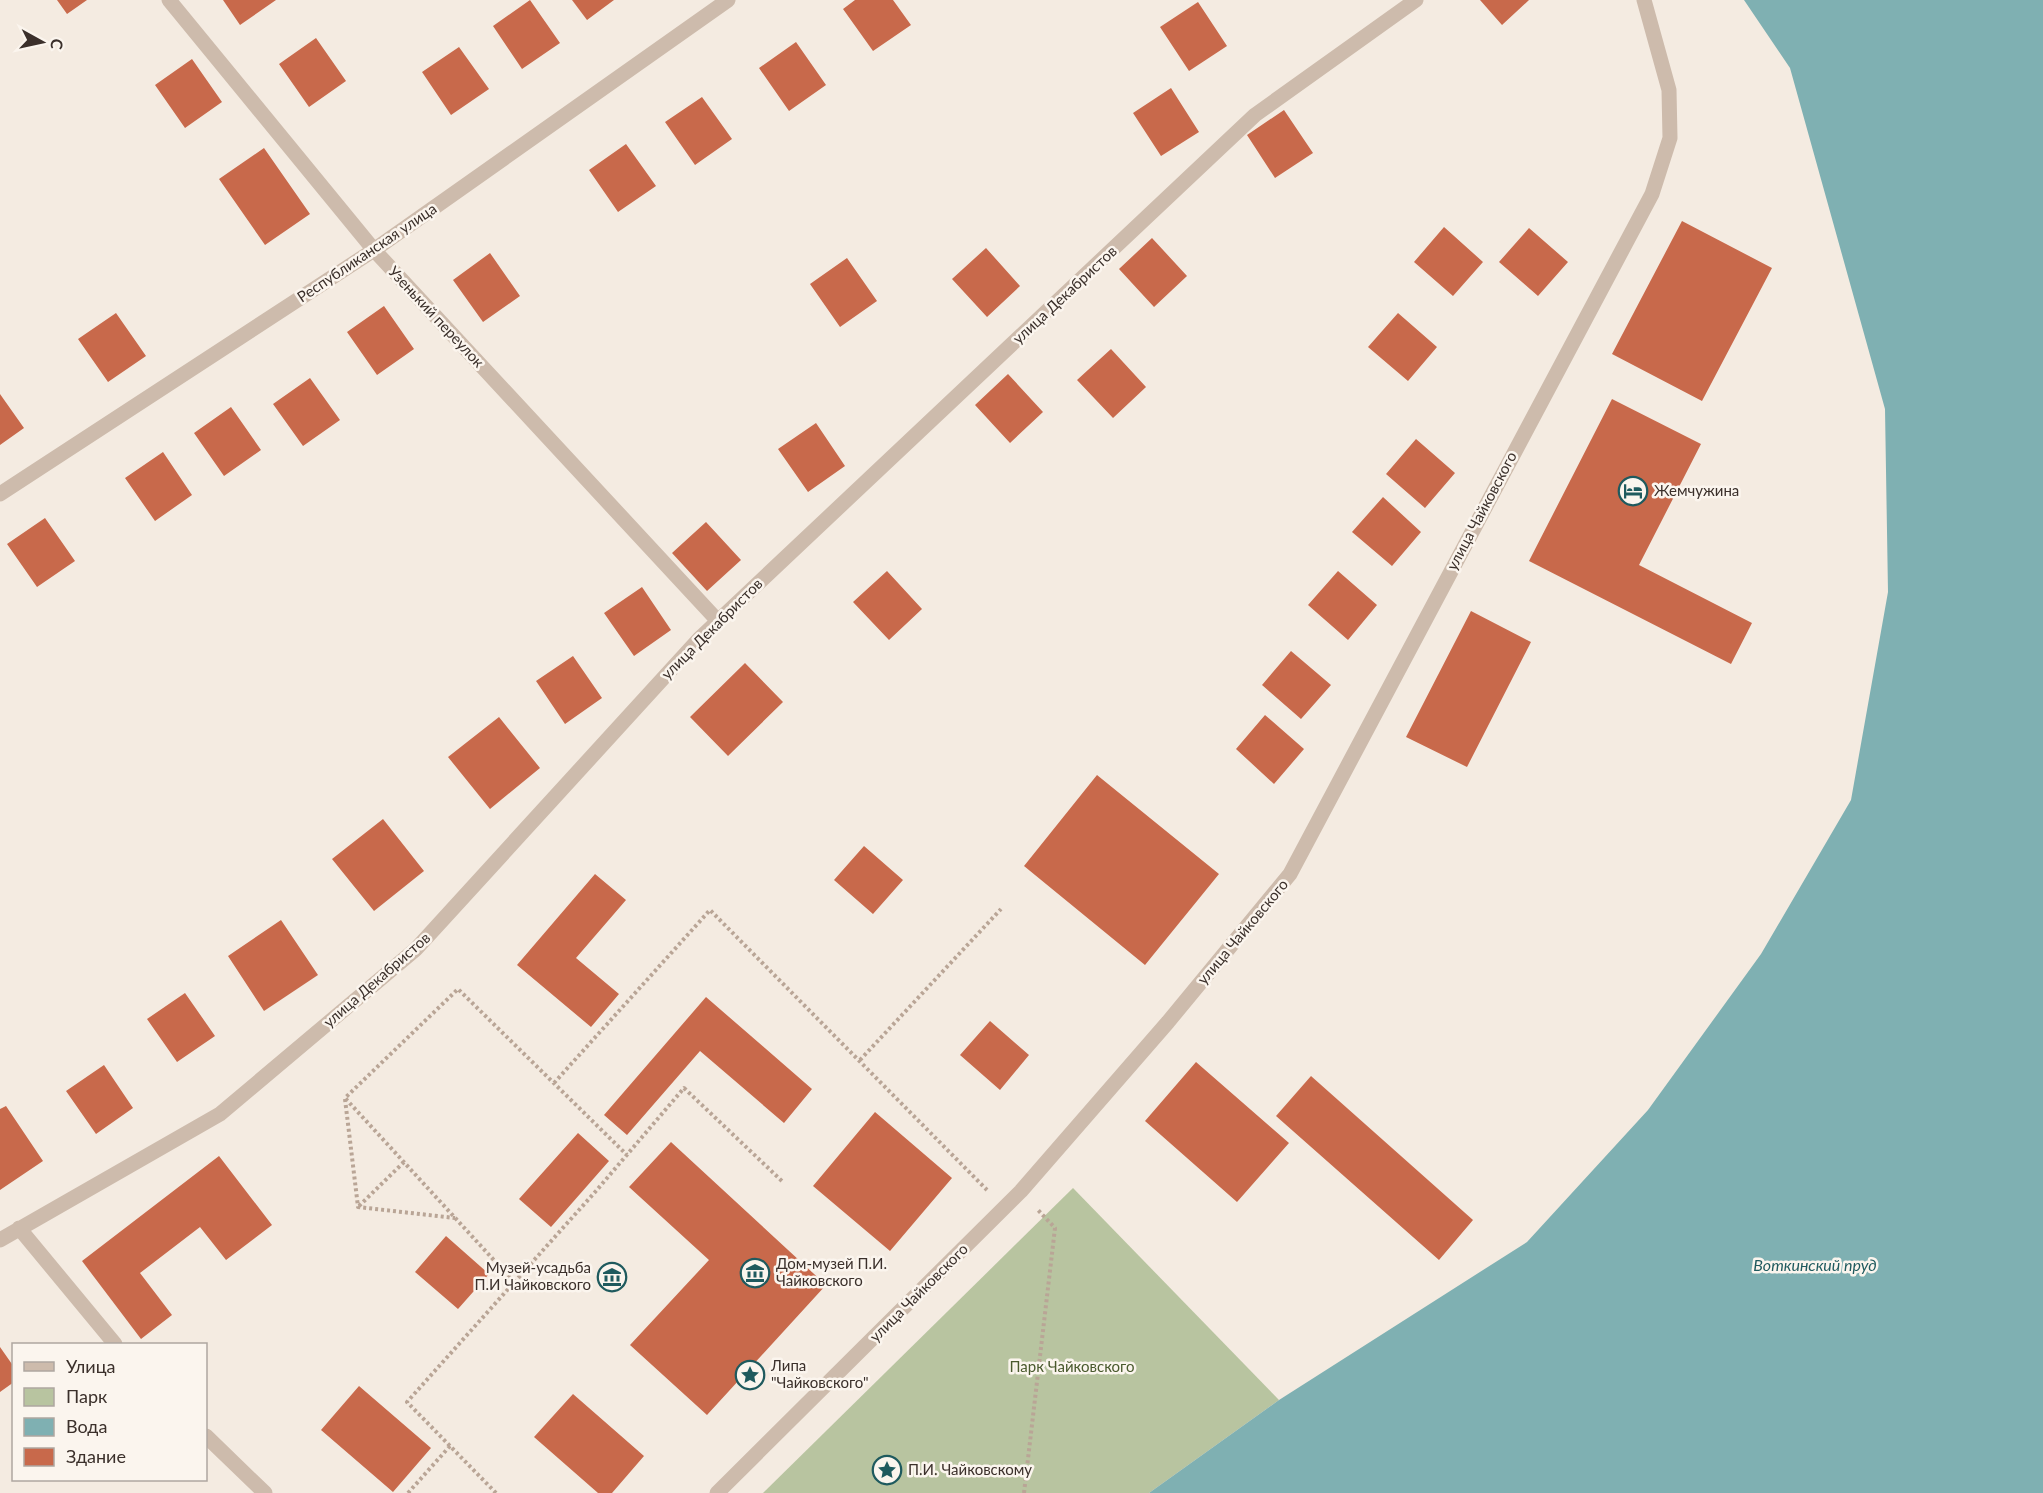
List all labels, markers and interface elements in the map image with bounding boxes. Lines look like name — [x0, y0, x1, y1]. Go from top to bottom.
north arrow — [12, 12, 72, 72]
text: С — [47, 38, 67, 51]
street label: Республиканская улица — [293, 199, 439, 306]
street label: улица Декабристов — [1009, 241, 1120, 347]
street label: Узенький переулок — [385, 262, 488, 371]
street label: улица Чайковского — [1442, 448, 1520, 573]
hotel icon: Жемчужина — [1617, 475, 1649, 507]
place label: Жемчужина — [1654, 481, 1739, 499]
street label: улица Декабристов — [657, 574, 766, 683]
street label: улица Чайковского — [1193, 875, 1291, 988]
street label: улица Декабристов — [319, 928, 433, 1030]
street label: улица Чайковского — [865, 1239, 971, 1345]
place label: Дом-музей П.И. Чайковского — [776, 1254, 887, 1289]
water label: Воткинский пруд — [1753, 1255, 1877, 1274]
museum icon: Дом-музей П.И. Чайковского — [739, 1257, 771, 1289]
place label: Музей-усадьба П.И Чайковского — [474, 1258, 591, 1293]
museum icon: Музей-усадьба П.И Чайковского — [596, 1261, 628, 1293]
legend — [12, 1343, 207, 1481]
text: Улица — [66, 1355, 116, 1377]
place label: Липа "Чайковского" — [770, 1356, 868, 1391]
park label: Парк Чайковского — [1010, 1357, 1134, 1375]
place icon: Липа "Чайковского" — [734, 1359, 766, 1391]
text: Парк — [66, 1385, 108, 1407]
text: Вода — [66, 1415, 107, 1437]
text: Здание — [66, 1445, 126, 1467]
place icon: П.И. Чайковскому — [871, 1454, 903, 1486]
place label: П.И. Чайковскому — [908, 1460, 1032, 1478]

